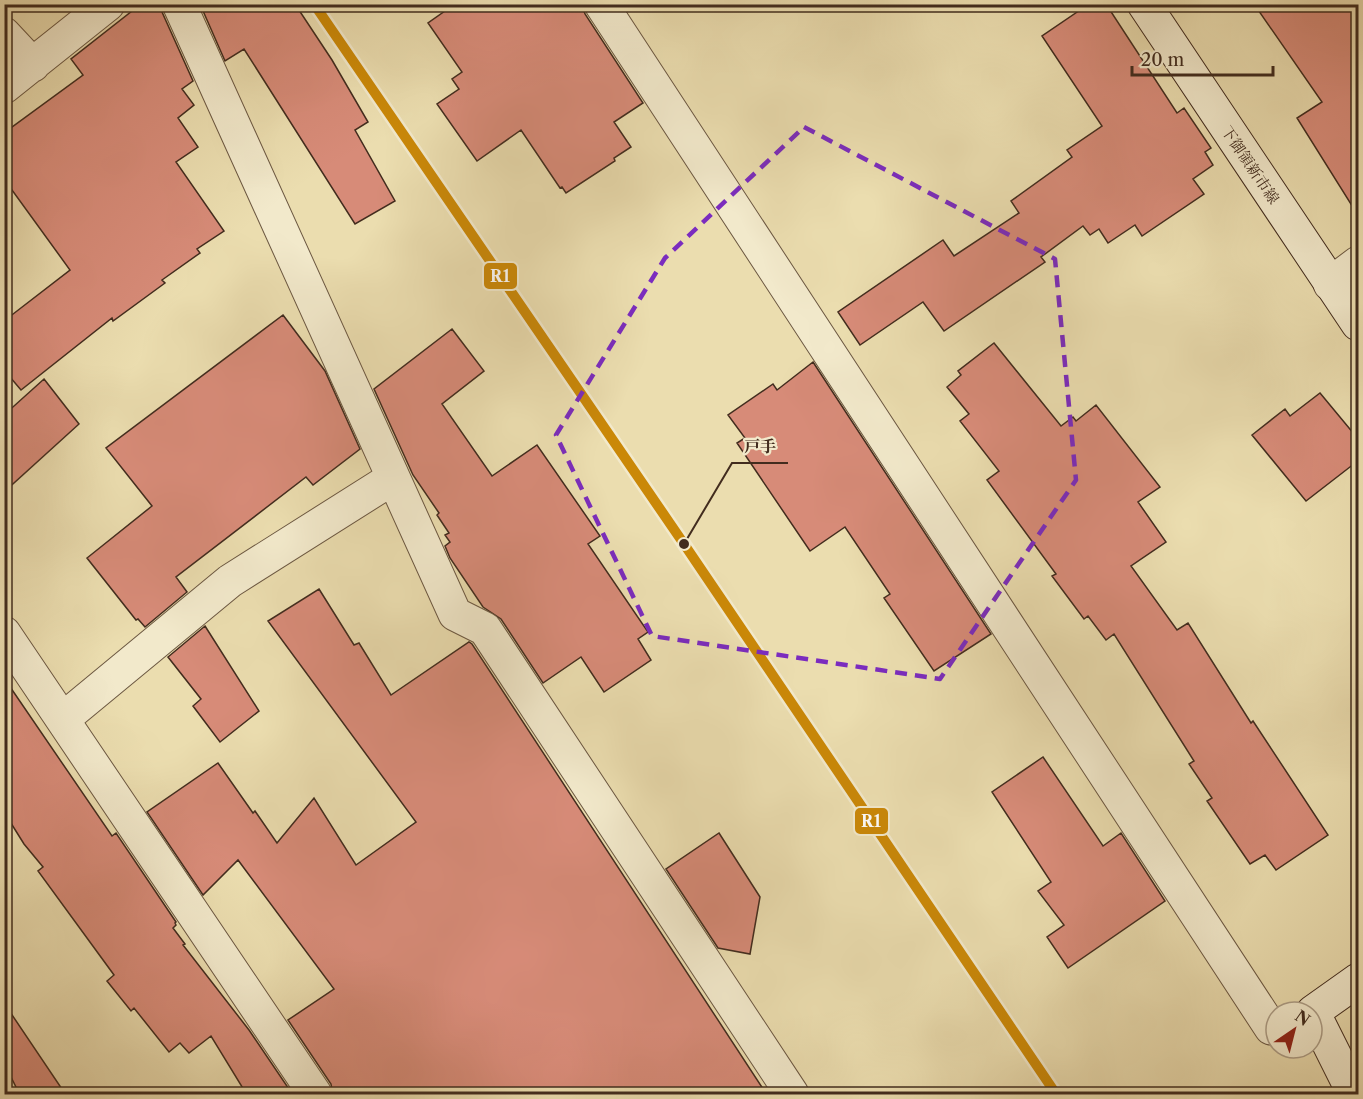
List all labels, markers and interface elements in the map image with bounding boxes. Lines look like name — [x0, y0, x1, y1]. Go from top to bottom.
scale bar — [1132, 39, 1273, 77]
text: 20 m — [1141, 49, 1185, 71]
street label: 下御領新市線 — [1217, 122, 1283, 207]
line badge: R1 — [483, 262, 518, 290]
text: R1 — [490, 266, 511, 286]
callout: 戸手 — [732, 429, 788, 463]
text: 戸手 — [744, 436, 776, 456]
line badge: R1 — [854, 807, 889, 835]
text: R1 — [861, 811, 882, 831]
north arrow — [1264, 1000, 1324, 1060]
text: N — [1291, 1006, 1314, 1030]

